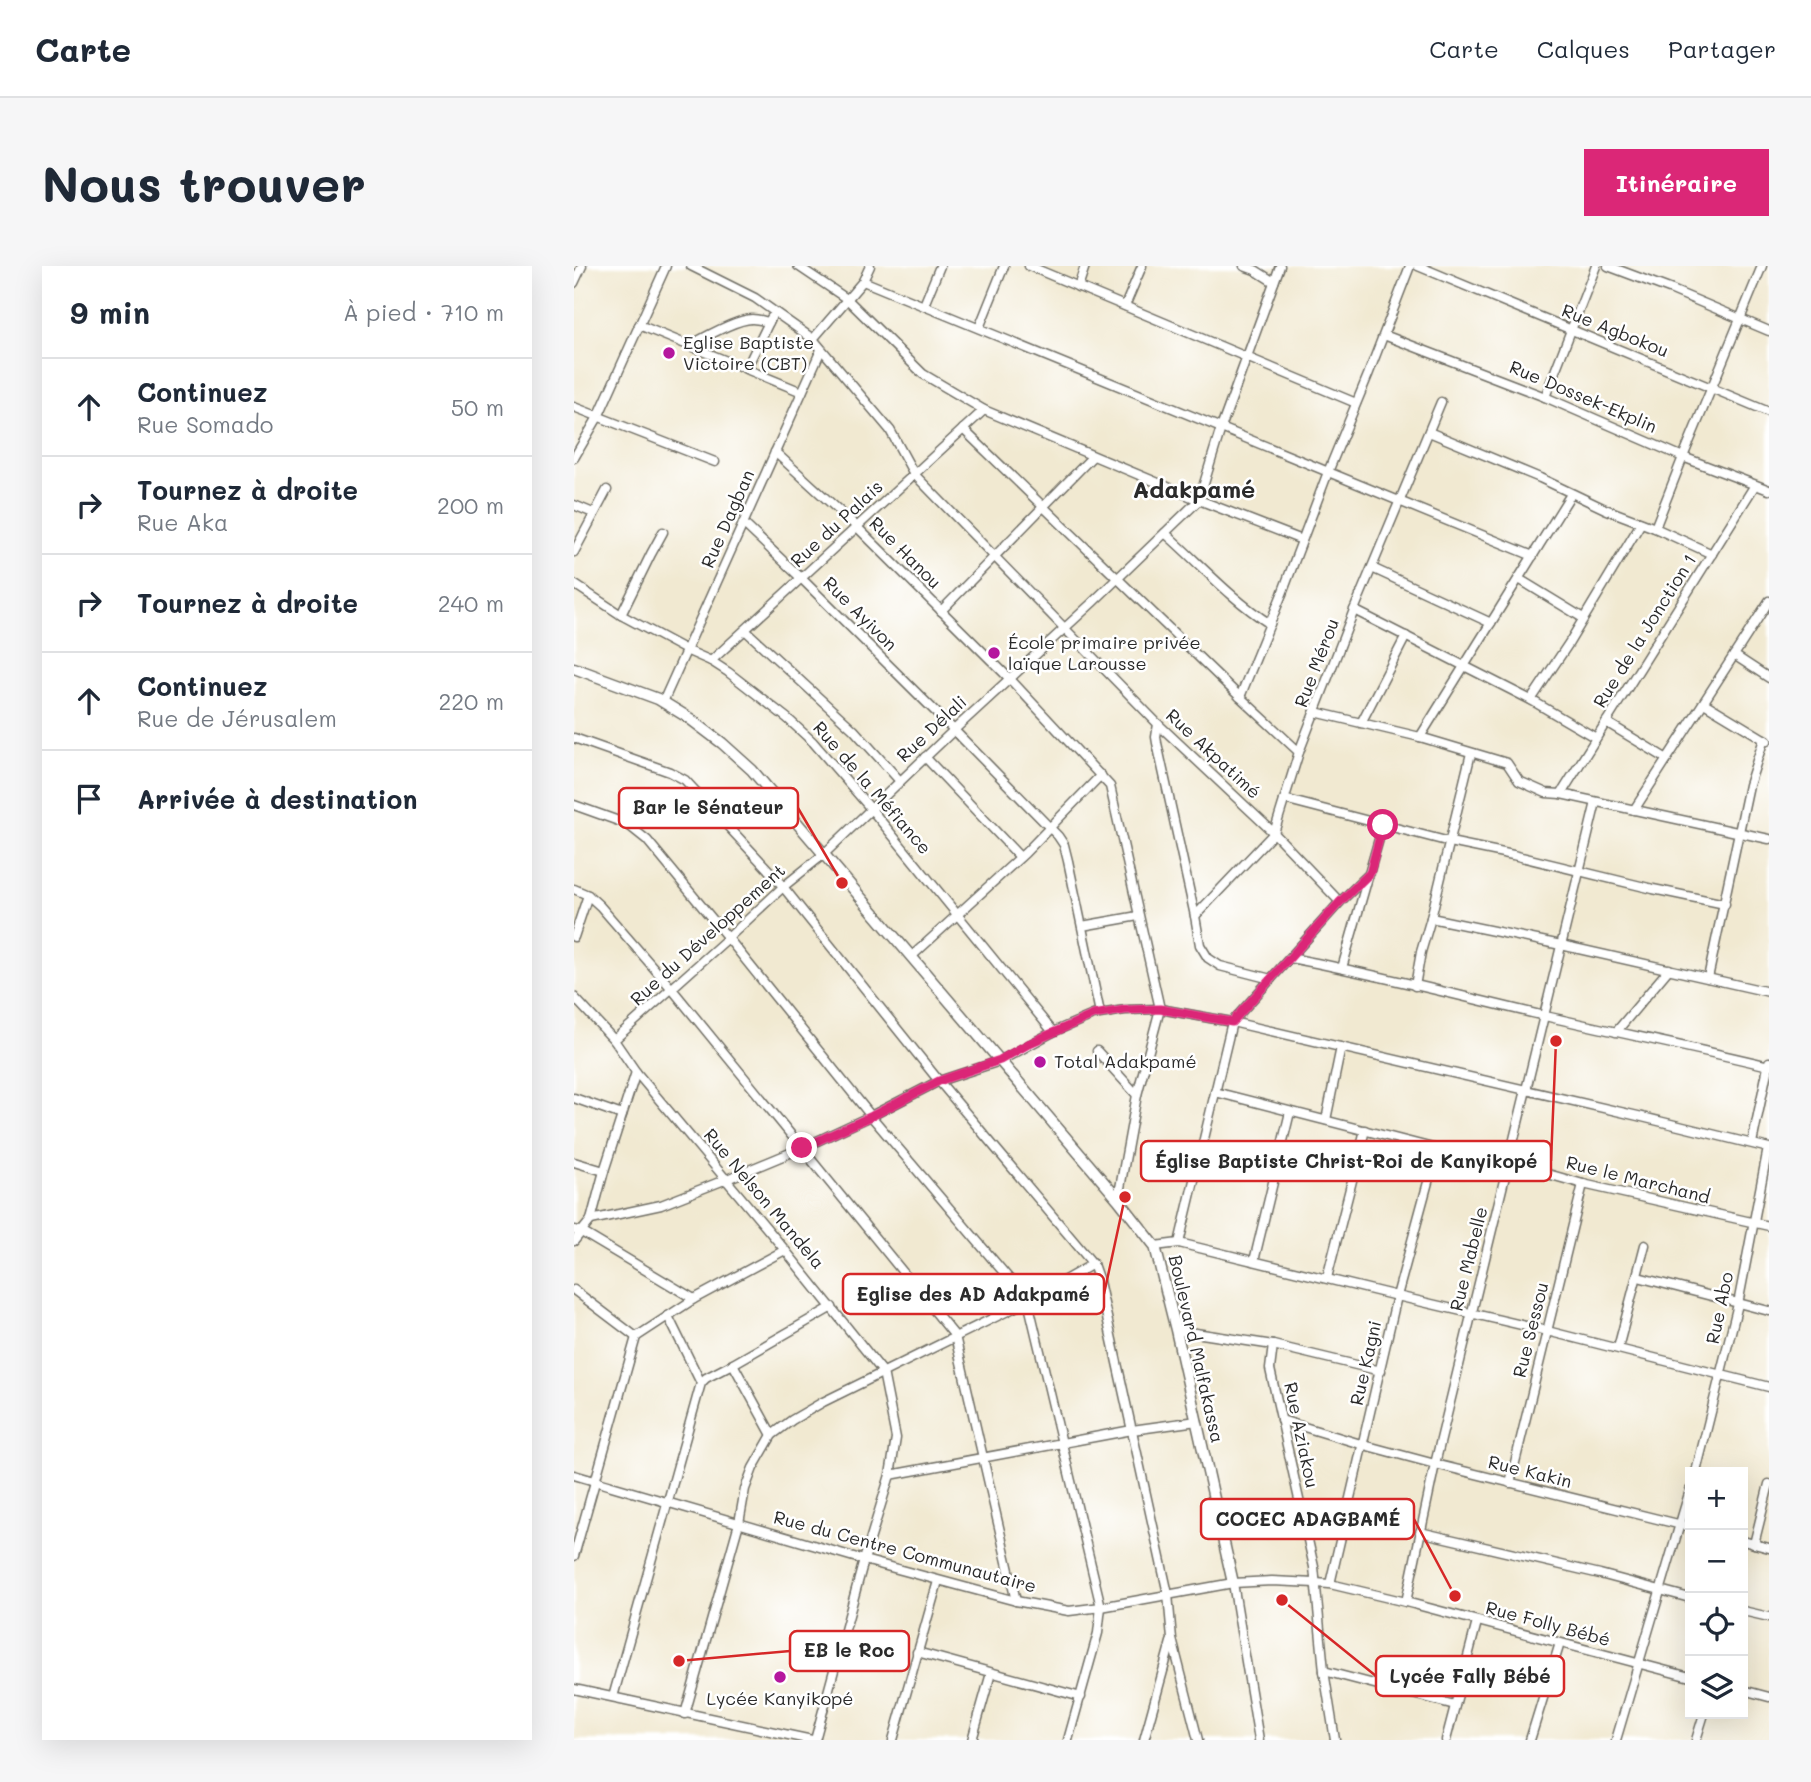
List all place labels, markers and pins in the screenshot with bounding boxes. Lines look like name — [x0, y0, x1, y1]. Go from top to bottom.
place label: Eglise Baptiste Victoire (CBT) — [683, 330, 814, 375]
marker: Eglise Baptiste Victoire (CBT) — [661, 345, 677, 361]
place label: École primaire privée laïque Larousse — [1008, 630, 1201, 675]
marker: École primaire privée laïque Larousse — [986, 645, 1002, 661]
callout: Bar le Sénateur — [619, 788, 798, 828]
place label: Total Adakpamé — [1054, 1049, 1197, 1073]
marker: Total Adakpamé — [1032, 1054, 1048, 1070]
callout: Église Baptiste Christ-Roi de Kanyikopé — [1141, 1141, 1551, 1181]
callout: Eglise des AD Adakpamé — [843, 1274, 1104, 1314]
callout: COCEC ADAGBAMÉ — [1201, 1499, 1414, 1539]
callout: EB le Roc — [790, 1631, 909, 1671]
callout: Lycée Fally Bébé — [1376, 1656, 1564, 1696]
marker: Lycée Kanyikopé — [772, 1669, 788, 1685]
place label: Lycée Kanyikopé — [707, 1686, 854, 1710]

